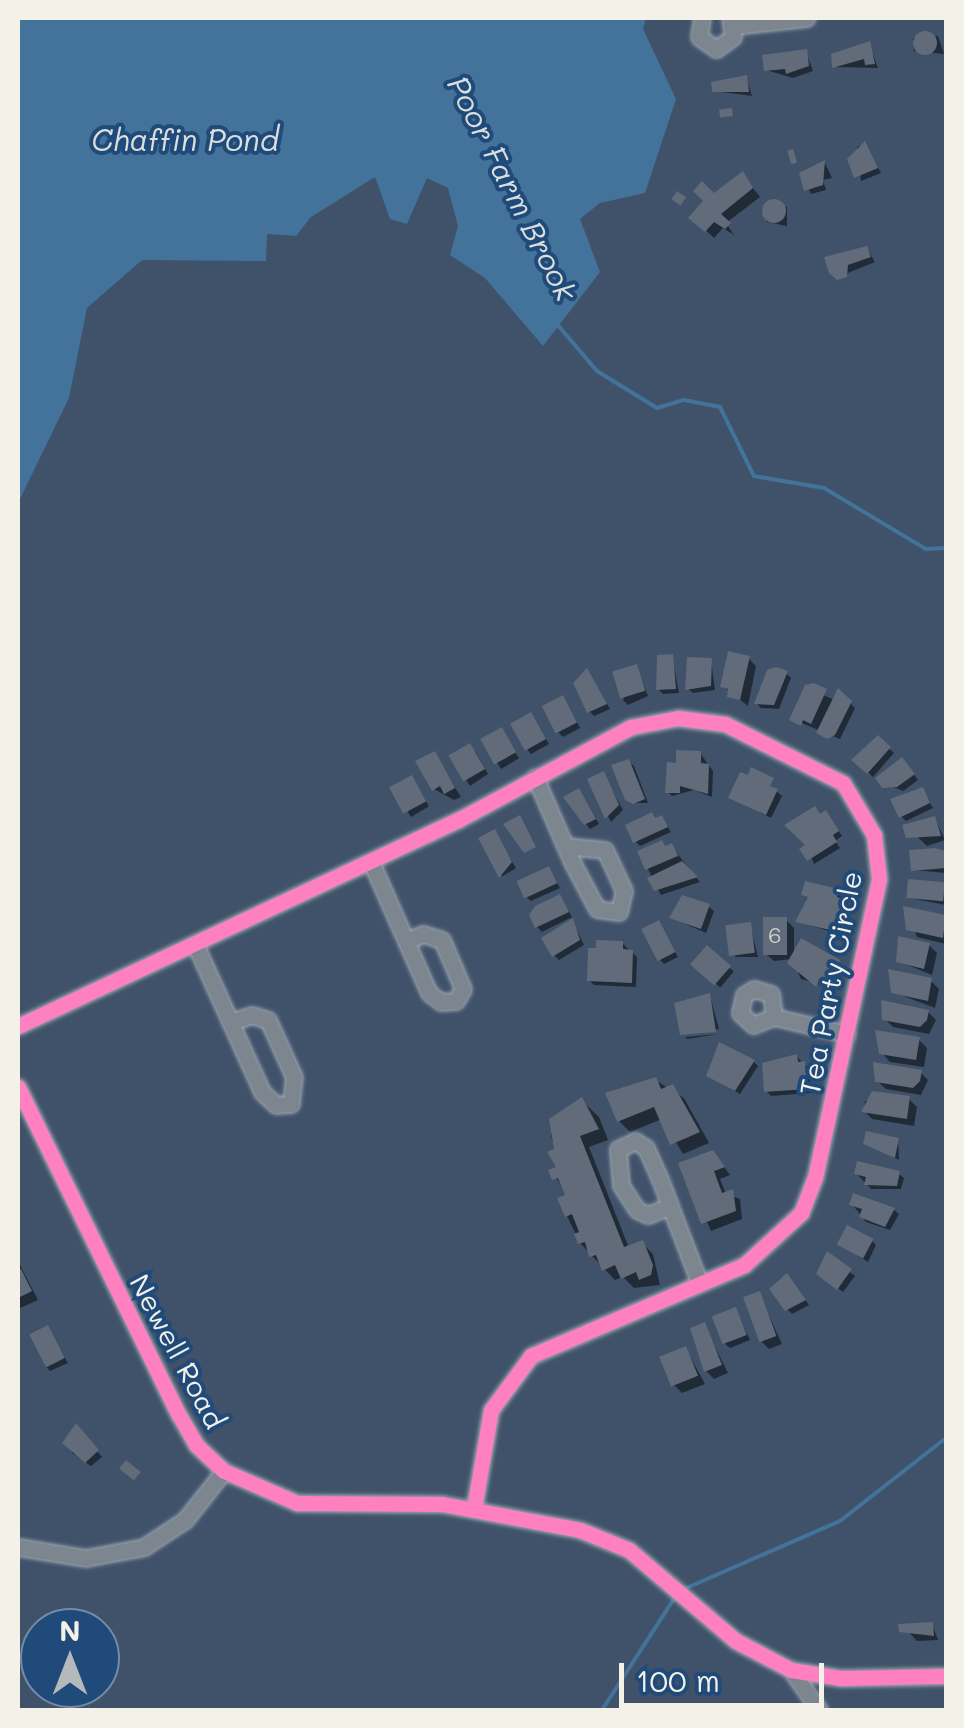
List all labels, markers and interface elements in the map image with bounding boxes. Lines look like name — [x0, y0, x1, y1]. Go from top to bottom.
water label: Poor Farm Brook — [441, 69, 585, 307]
water label: Chaffin Pond — [91, 121, 279, 157]
street label: Tea Party Circle — [792, 868, 868, 1098]
house number: 6 — [768, 922, 782, 948]
street label: Newell Road — [123, 1268, 233, 1434]
north arrow — [20, 1608, 120, 1708]
text: N — [59, 1612, 81, 1648]
scale bar — [624, 1643, 829, 1705]
text: 100 m — [636, 1660, 720, 1700]

